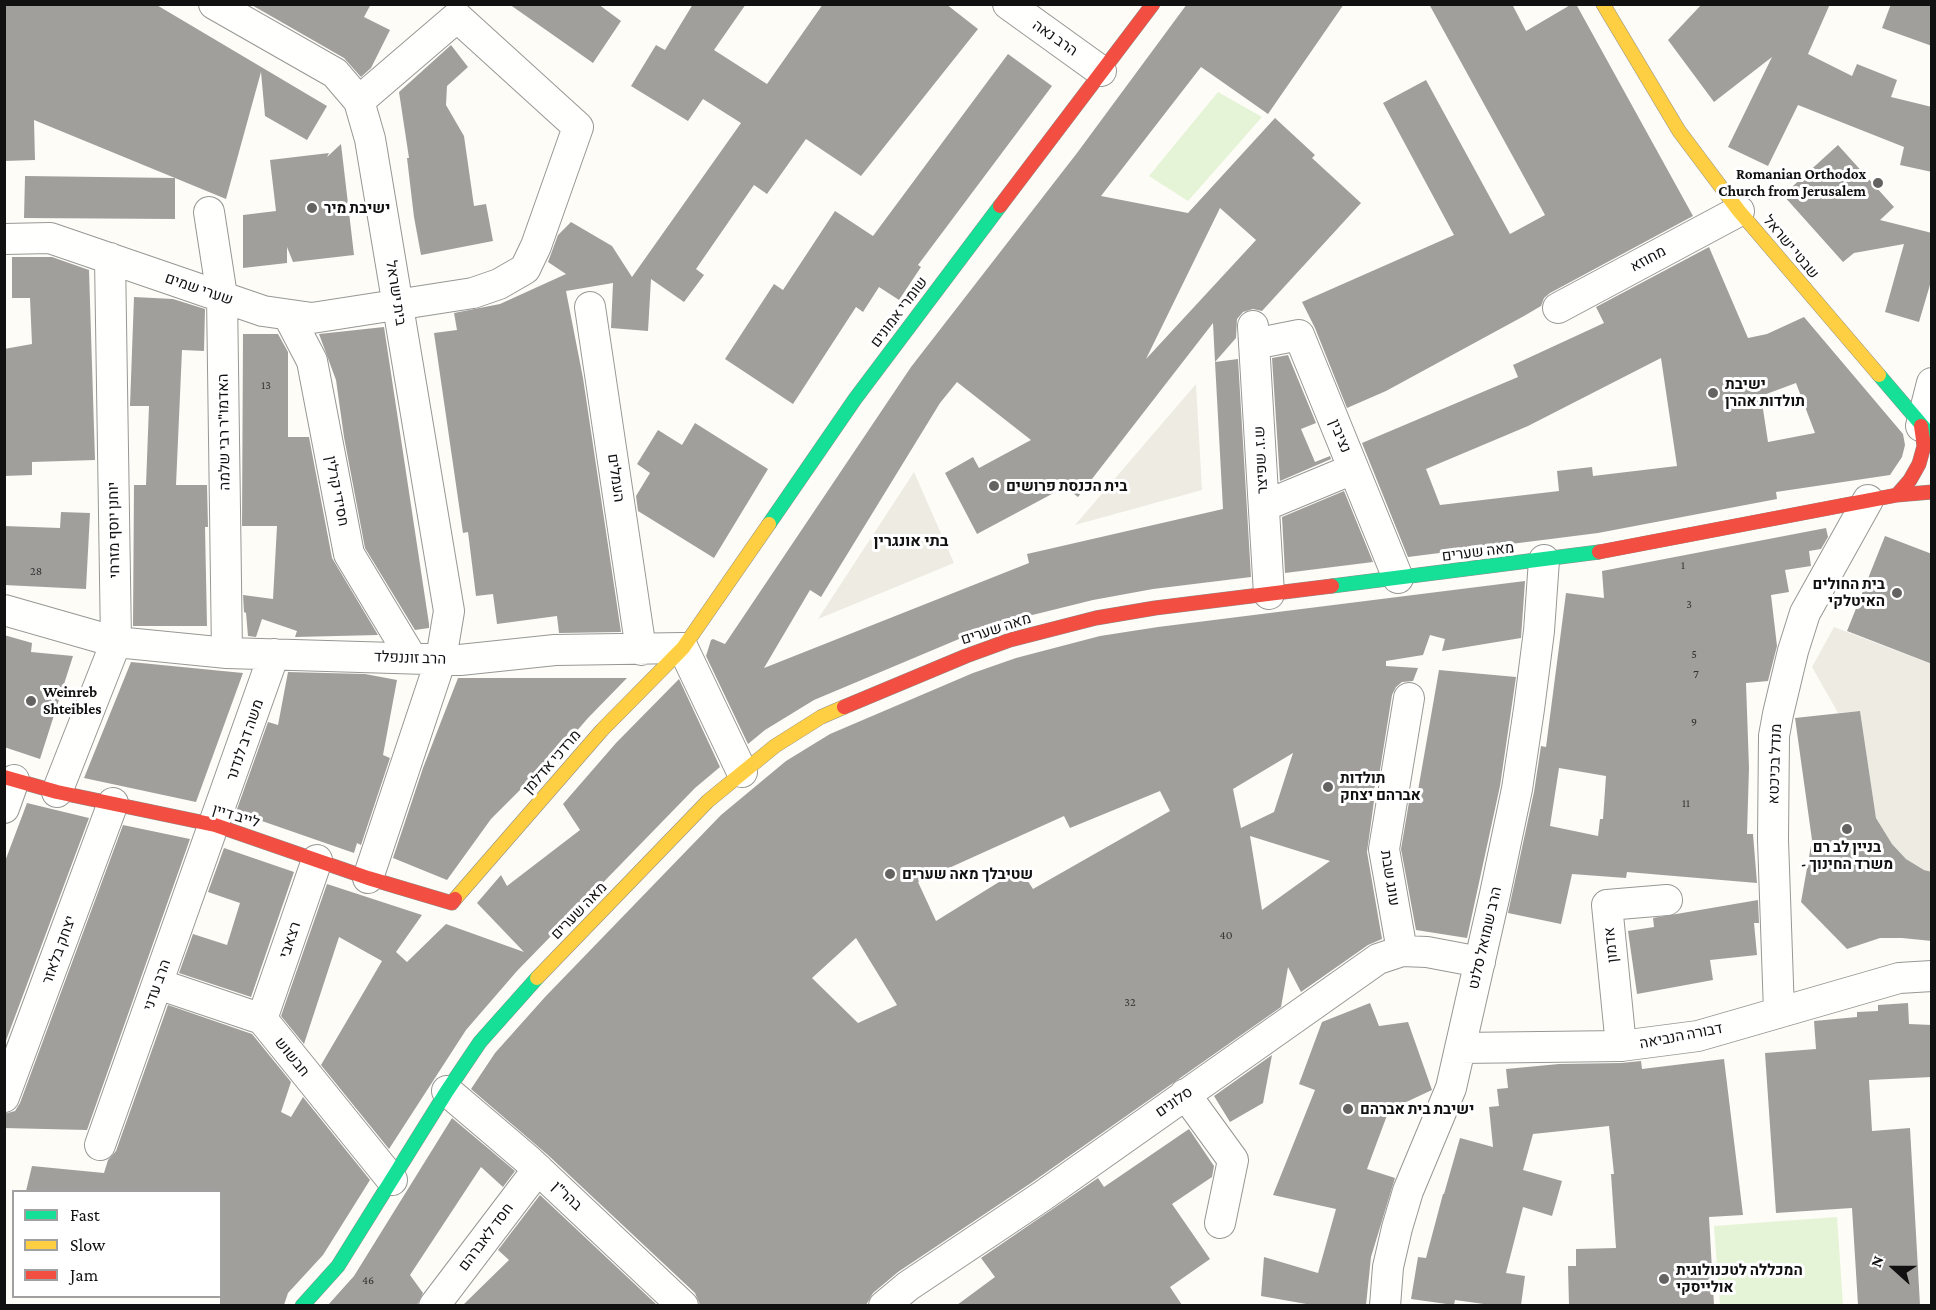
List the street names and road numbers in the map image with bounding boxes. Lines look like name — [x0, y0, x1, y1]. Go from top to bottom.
street label: הרב נאה — [1029, 16, 1081, 60]
street label: שבטי ישראל — [1759, 212, 1823, 282]
street label: מחוזא — [1627, 242, 1669, 276]
street label: בית ישראל — [382, 259, 410, 327]
street label: שערי שמים — [163, 269, 235, 309]
street label: שומרי אמונים — [867, 273, 931, 351]
street label: האדמו"ר רבי שלמה — [214, 373, 234, 491]
street label: נציבין — [1325, 416, 1355, 456]
street label: ש.ז. שפיצר — [1250, 425, 1272, 495]
street label: העמלים — [604, 453, 628, 503]
street label: חסידי קרלין — [321, 454, 353, 528]
street label: יוחנן יוסף מזרחי — [104, 482, 124, 578]
street label: מאה שערים — [1441, 539, 1515, 565]
street label: מאה שערים — [959, 609, 1033, 649]
street label: הרב זוננפלד — [374, 648, 446, 668]
street label: משה דב לנדנר — [223, 697, 267, 783]
street label: מנדל בכיכטא — [1765, 723, 1785, 805]
street label: מרדכי אדלמן — [519, 726, 585, 798]
street label: לייב דיין — [210, 800, 262, 832]
street label: עונג שבת — [1377, 849, 1403, 907]
street label: מאה שערים — [547, 879, 611, 943]
street label: הרב שמואל סלנט — [1464, 885, 1506, 991]
street label: יצחק בלאזר — [38, 913, 80, 987]
street label: רצאבי — [275, 919, 305, 961]
street label: אדמון — [1600, 926, 1622, 964]
street label: הרב עדני — [139, 957, 175, 1013]
street label: דבורה הנביאה — [1638, 1019, 1724, 1053]
street label: חבשוש — [271, 1034, 313, 1080]
street label: סלונים — [1152, 1083, 1196, 1121]
street label: בהר"ן — [548, 1178, 586, 1214]
street label: חסד לאברהם — [455, 1200, 517, 1274]

